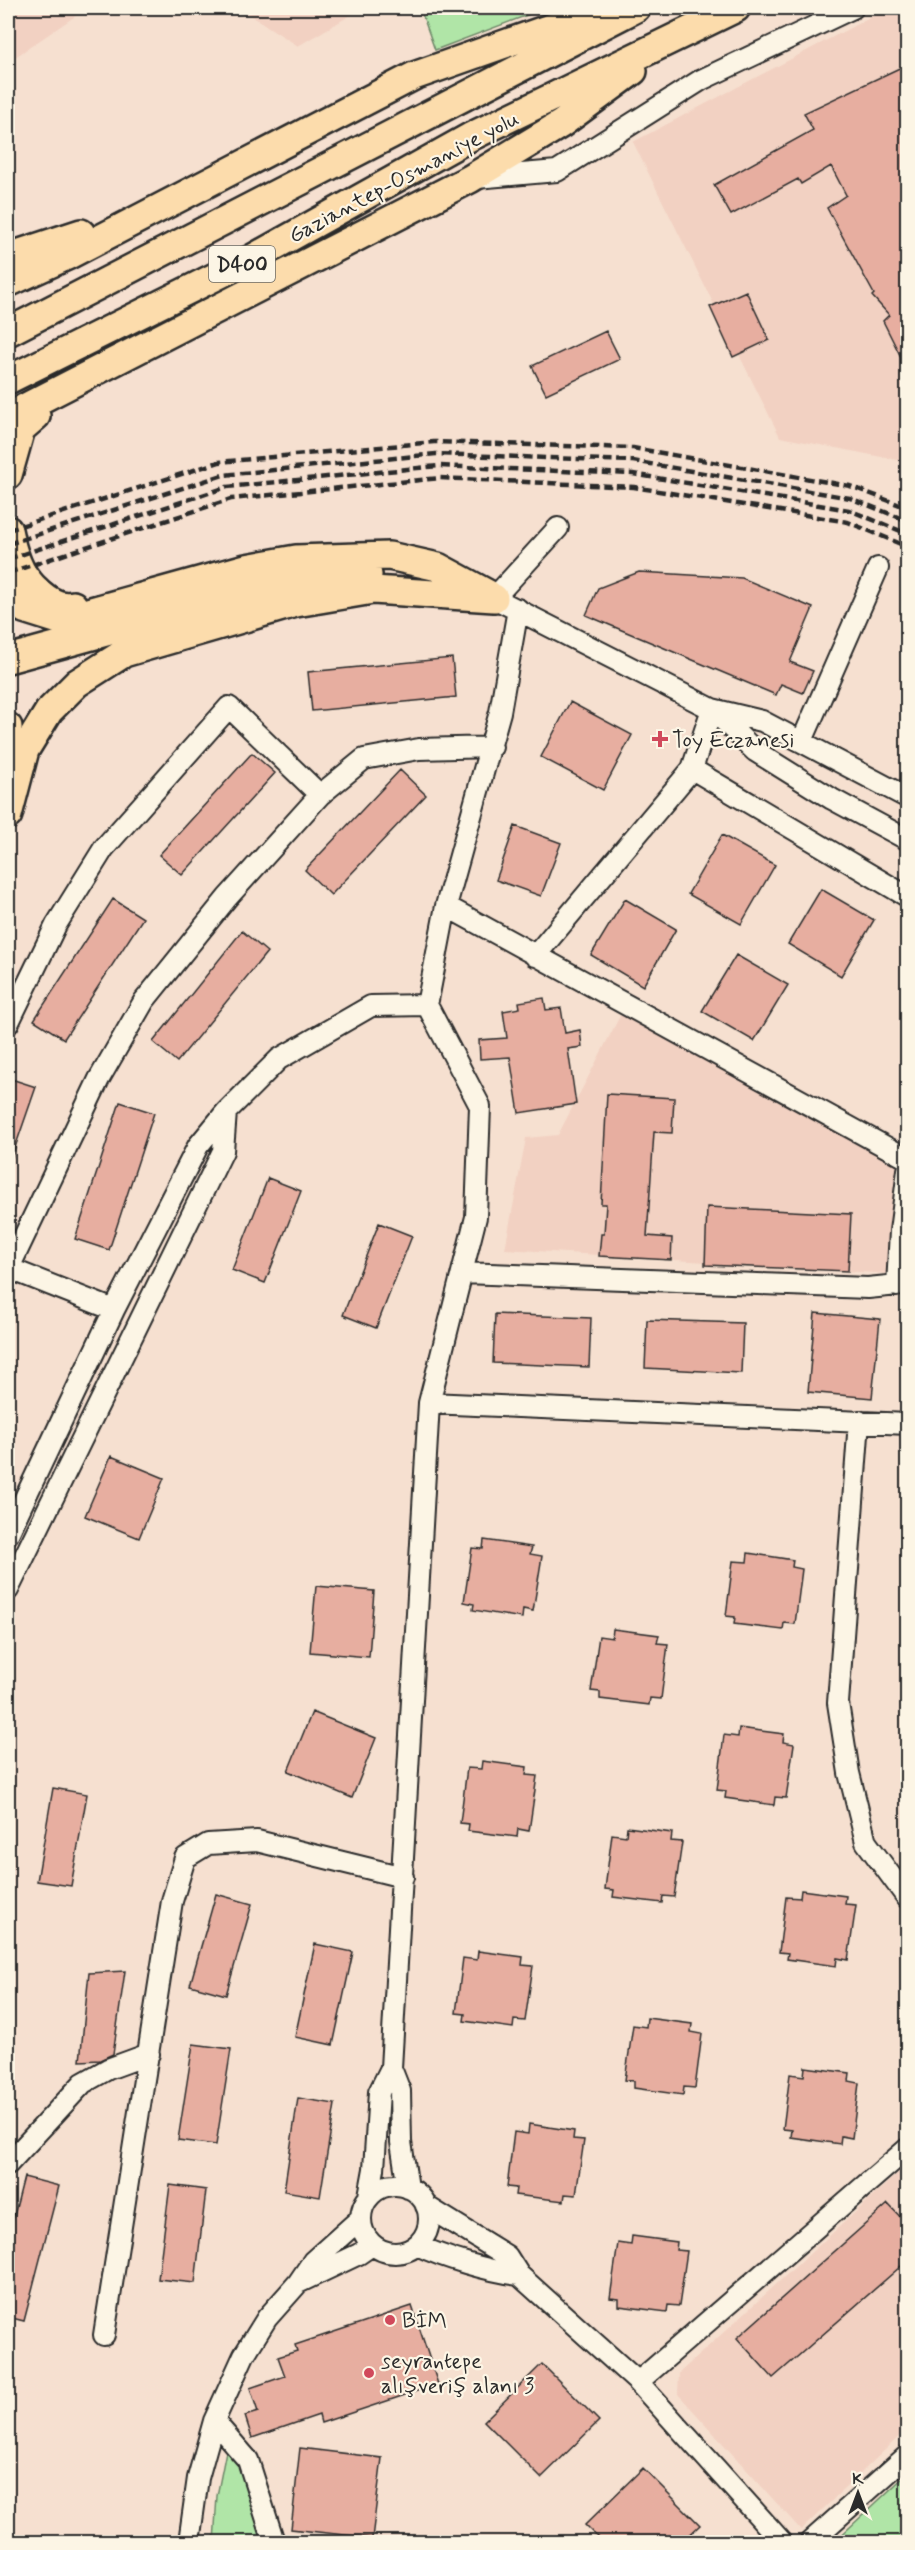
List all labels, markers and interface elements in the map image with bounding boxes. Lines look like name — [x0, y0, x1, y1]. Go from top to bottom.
street label: Gaziantep-Osmaniye yolu — [284, 105, 524, 250]
road number: D400 — [209, 246, 275, 282]
place label: Toy Eczanesi — [672, 727, 794, 755]
marker: Toy Eczanesi — [653, 732, 667, 746]
place label: BİM — [402, 2308, 447, 2336]
marker: BİM — [383, 2313, 397, 2327]
place label: seyrantepe alışveriş alanı 3 — [381, 2348, 534, 2401]
marker: seyrantepe alışveriş alanı 3 — [362, 2366, 376, 2380]
north arrow — [828, 2463, 888, 2523]
text: K — [852, 2469, 864, 2490]

